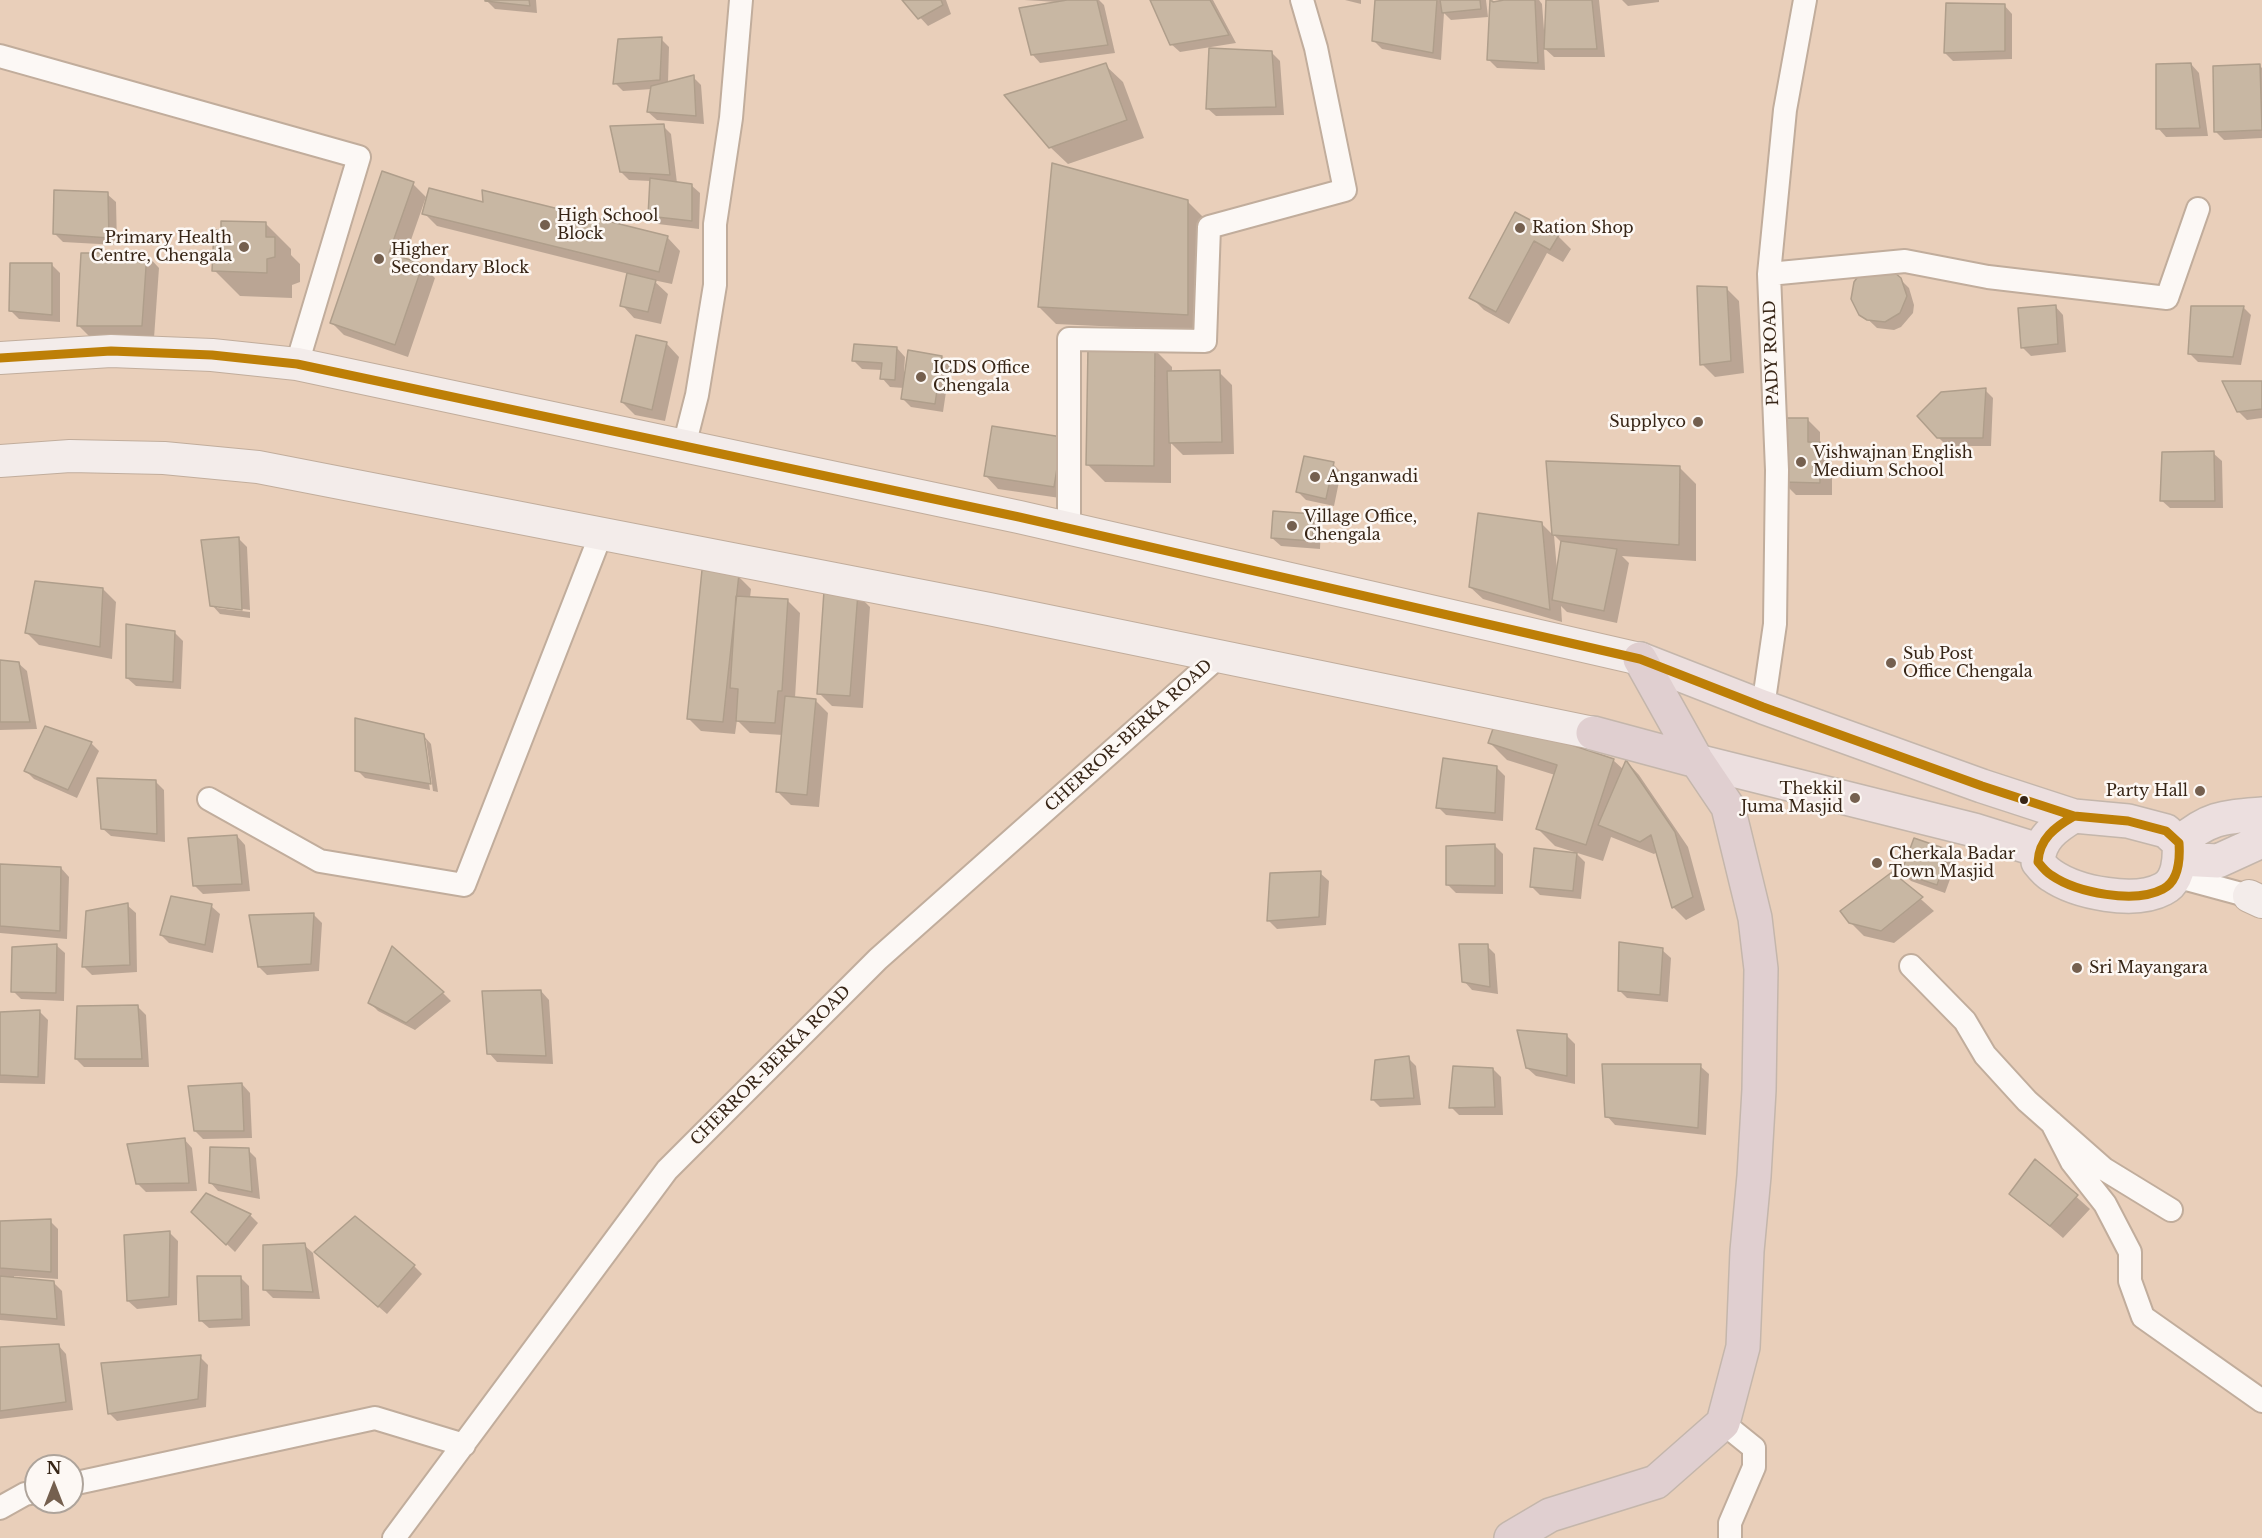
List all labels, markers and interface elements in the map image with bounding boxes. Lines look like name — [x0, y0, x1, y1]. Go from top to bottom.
place label: High School Block — [557, 206, 658, 244]
marker: High School Block — [538, 218, 552, 232]
place label: Ration Shop — [1532, 218, 1634, 238]
marker: Ration Shop — [1513, 221, 1527, 235]
place label: Primary Health Centre, Chengala — [91, 228, 232, 266]
marker: Primary Health Centre, Chengala — [237, 240, 251, 254]
place label: Higher Secondary Block — [391, 240, 529, 278]
marker: Higher Secondary Block — [372, 252, 386, 266]
street label: PADY ROAD — [1761, 300, 1783, 406]
place label: ICDS Office Chengala — [933, 358, 1030, 396]
marker: ICDS Office Chengala — [914, 370, 928, 384]
place label: Supplyco — [1609, 412, 1686, 432]
marker: Supplyco — [1691, 415, 1705, 429]
place label: Vishwajnan English Medium School — [1813, 443, 1973, 481]
marker: Vishwajnan English Medium School — [1794, 455, 1808, 469]
place label: Anganwadi — [1327, 467, 1418, 487]
marker: Anganwadi — [1308, 470, 1322, 484]
place label: Village Office, Chengala — [1304, 507, 1417, 545]
marker: Village Office, Chengala — [1285, 519, 1299, 533]
place label: Sub Post Office Chengala — [1903, 644, 2033, 682]
street label: CHERROR-BERKA ROAD — [1042, 656, 1216, 816]
marker: Sub Post Office Chengala — [1884, 656, 1898, 670]
place label: Thekkil Juma Masjid — [1741, 779, 1843, 817]
place label: Party Hall — [2106, 781, 2188, 801]
marker: Party Hall — [2193, 784, 2207, 798]
marker: Thekkil Juma Masjid — [1848, 791, 1862, 805]
unlabelled marker — [2018, 794, 2030, 806]
place label: Cherkala Badar Town Masjid — [1889, 844, 2015, 882]
marker: Cherkala Badar Town Masjid — [1870, 856, 1884, 870]
place label: Sri Mayangara — [2089, 958, 2208, 978]
marker: Sri Mayangara — [2070, 961, 2084, 975]
street label: CHERROR-BERKA ROAD — [687, 982, 855, 1150]
north arrow — [24, 1454, 84, 1514]
text: N — [46, 1458, 62, 1478]

